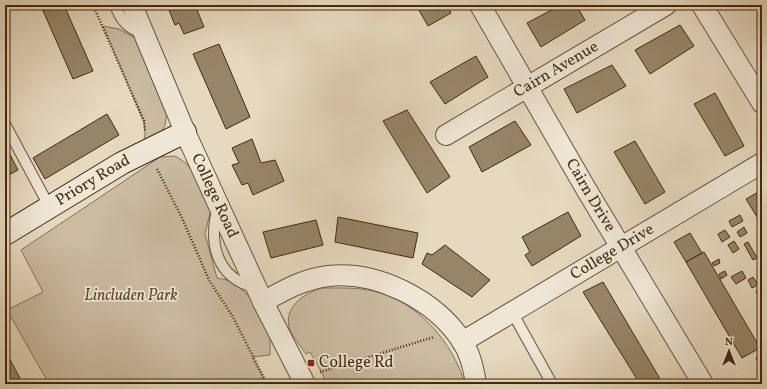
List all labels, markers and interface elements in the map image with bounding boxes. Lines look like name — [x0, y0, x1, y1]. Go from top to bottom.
street label: Cairn Avenue — [510, 36, 603, 104]
street label: Priory Road — [52, 150, 134, 212]
street label: College Road — [185, 150, 243, 242]
street label: Cairn Drive — [560, 155, 620, 236]
street label: College Drive — [566, 219, 658, 286]
park label: Lincluden Park — [84, 285, 178, 307]
north arrow — [709, 331, 749, 371]
text: N — [725, 335, 733, 350]
place label: College Rd — [319, 352, 394, 374]
marker: College Rd — [306, 358, 316, 368]

